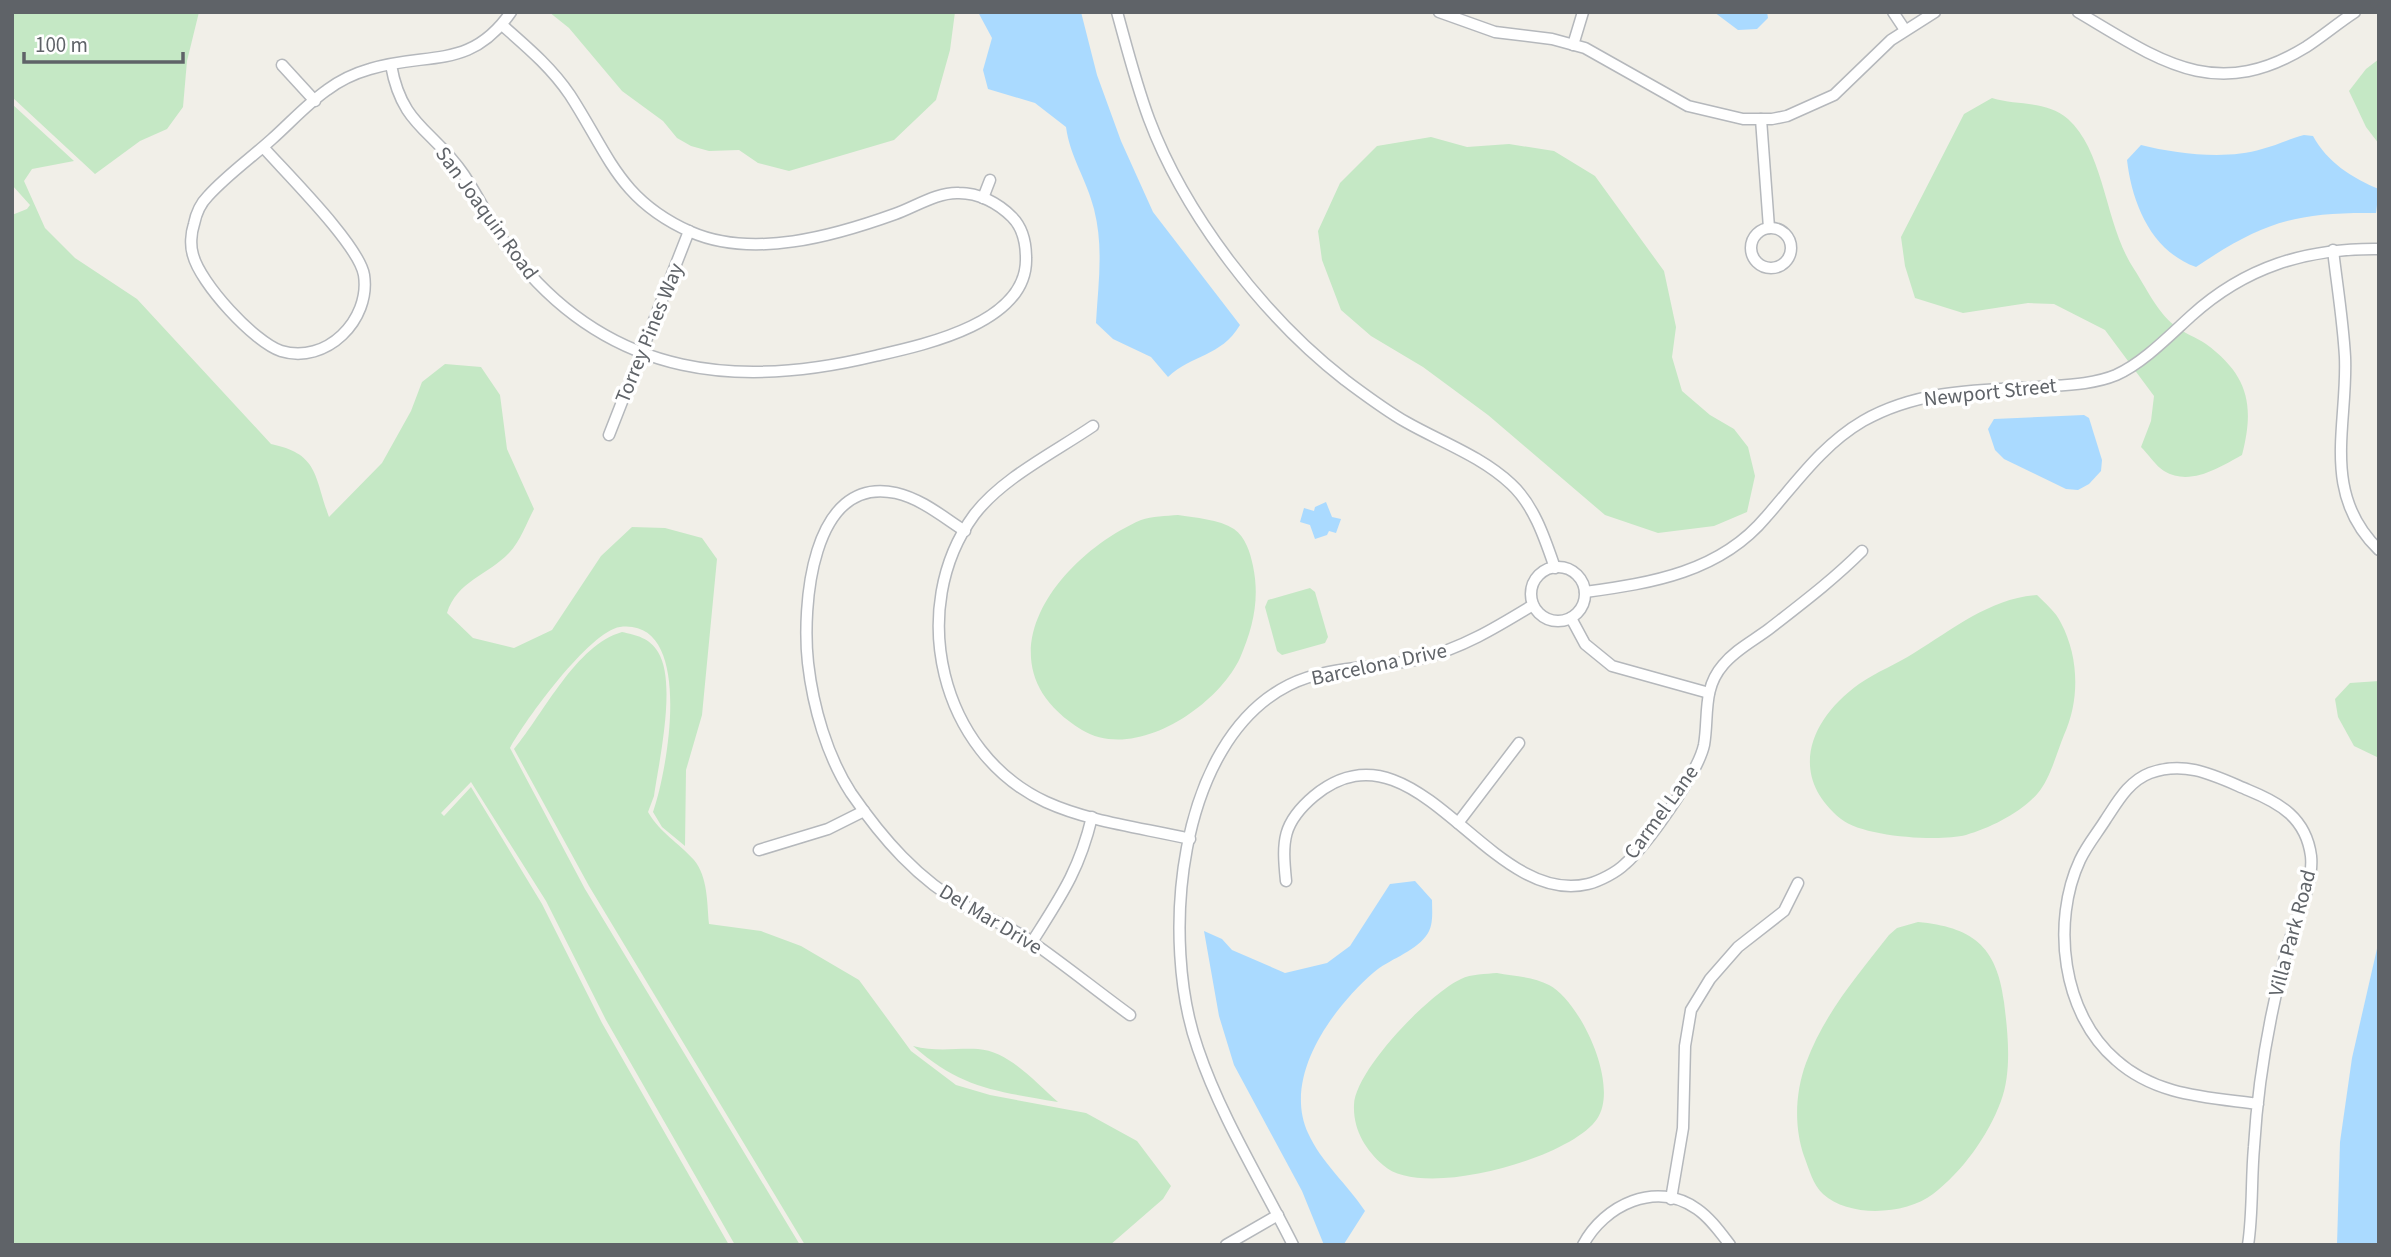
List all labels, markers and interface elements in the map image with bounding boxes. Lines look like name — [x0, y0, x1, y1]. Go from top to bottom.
scale bar — [24, 21, 184, 65]
text: 100 m — [35, 30, 88, 60]
street label: San Joaquin Road — [428, 140, 546, 286]
street label: Torrey Pines Way — [607, 258, 691, 408]
street label: Newport Street — [1922, 370, 2058, 414]
street label: Barcelona Drive — [1308, 635, 1450, 693]
street label: Carmel Lane — [1617, 759, 1705, 865]
street label: Villa Park Road — [2261, 866, 2323, 1000]
street label: Del Mar Drive — [934, 876, 1048, 962]

